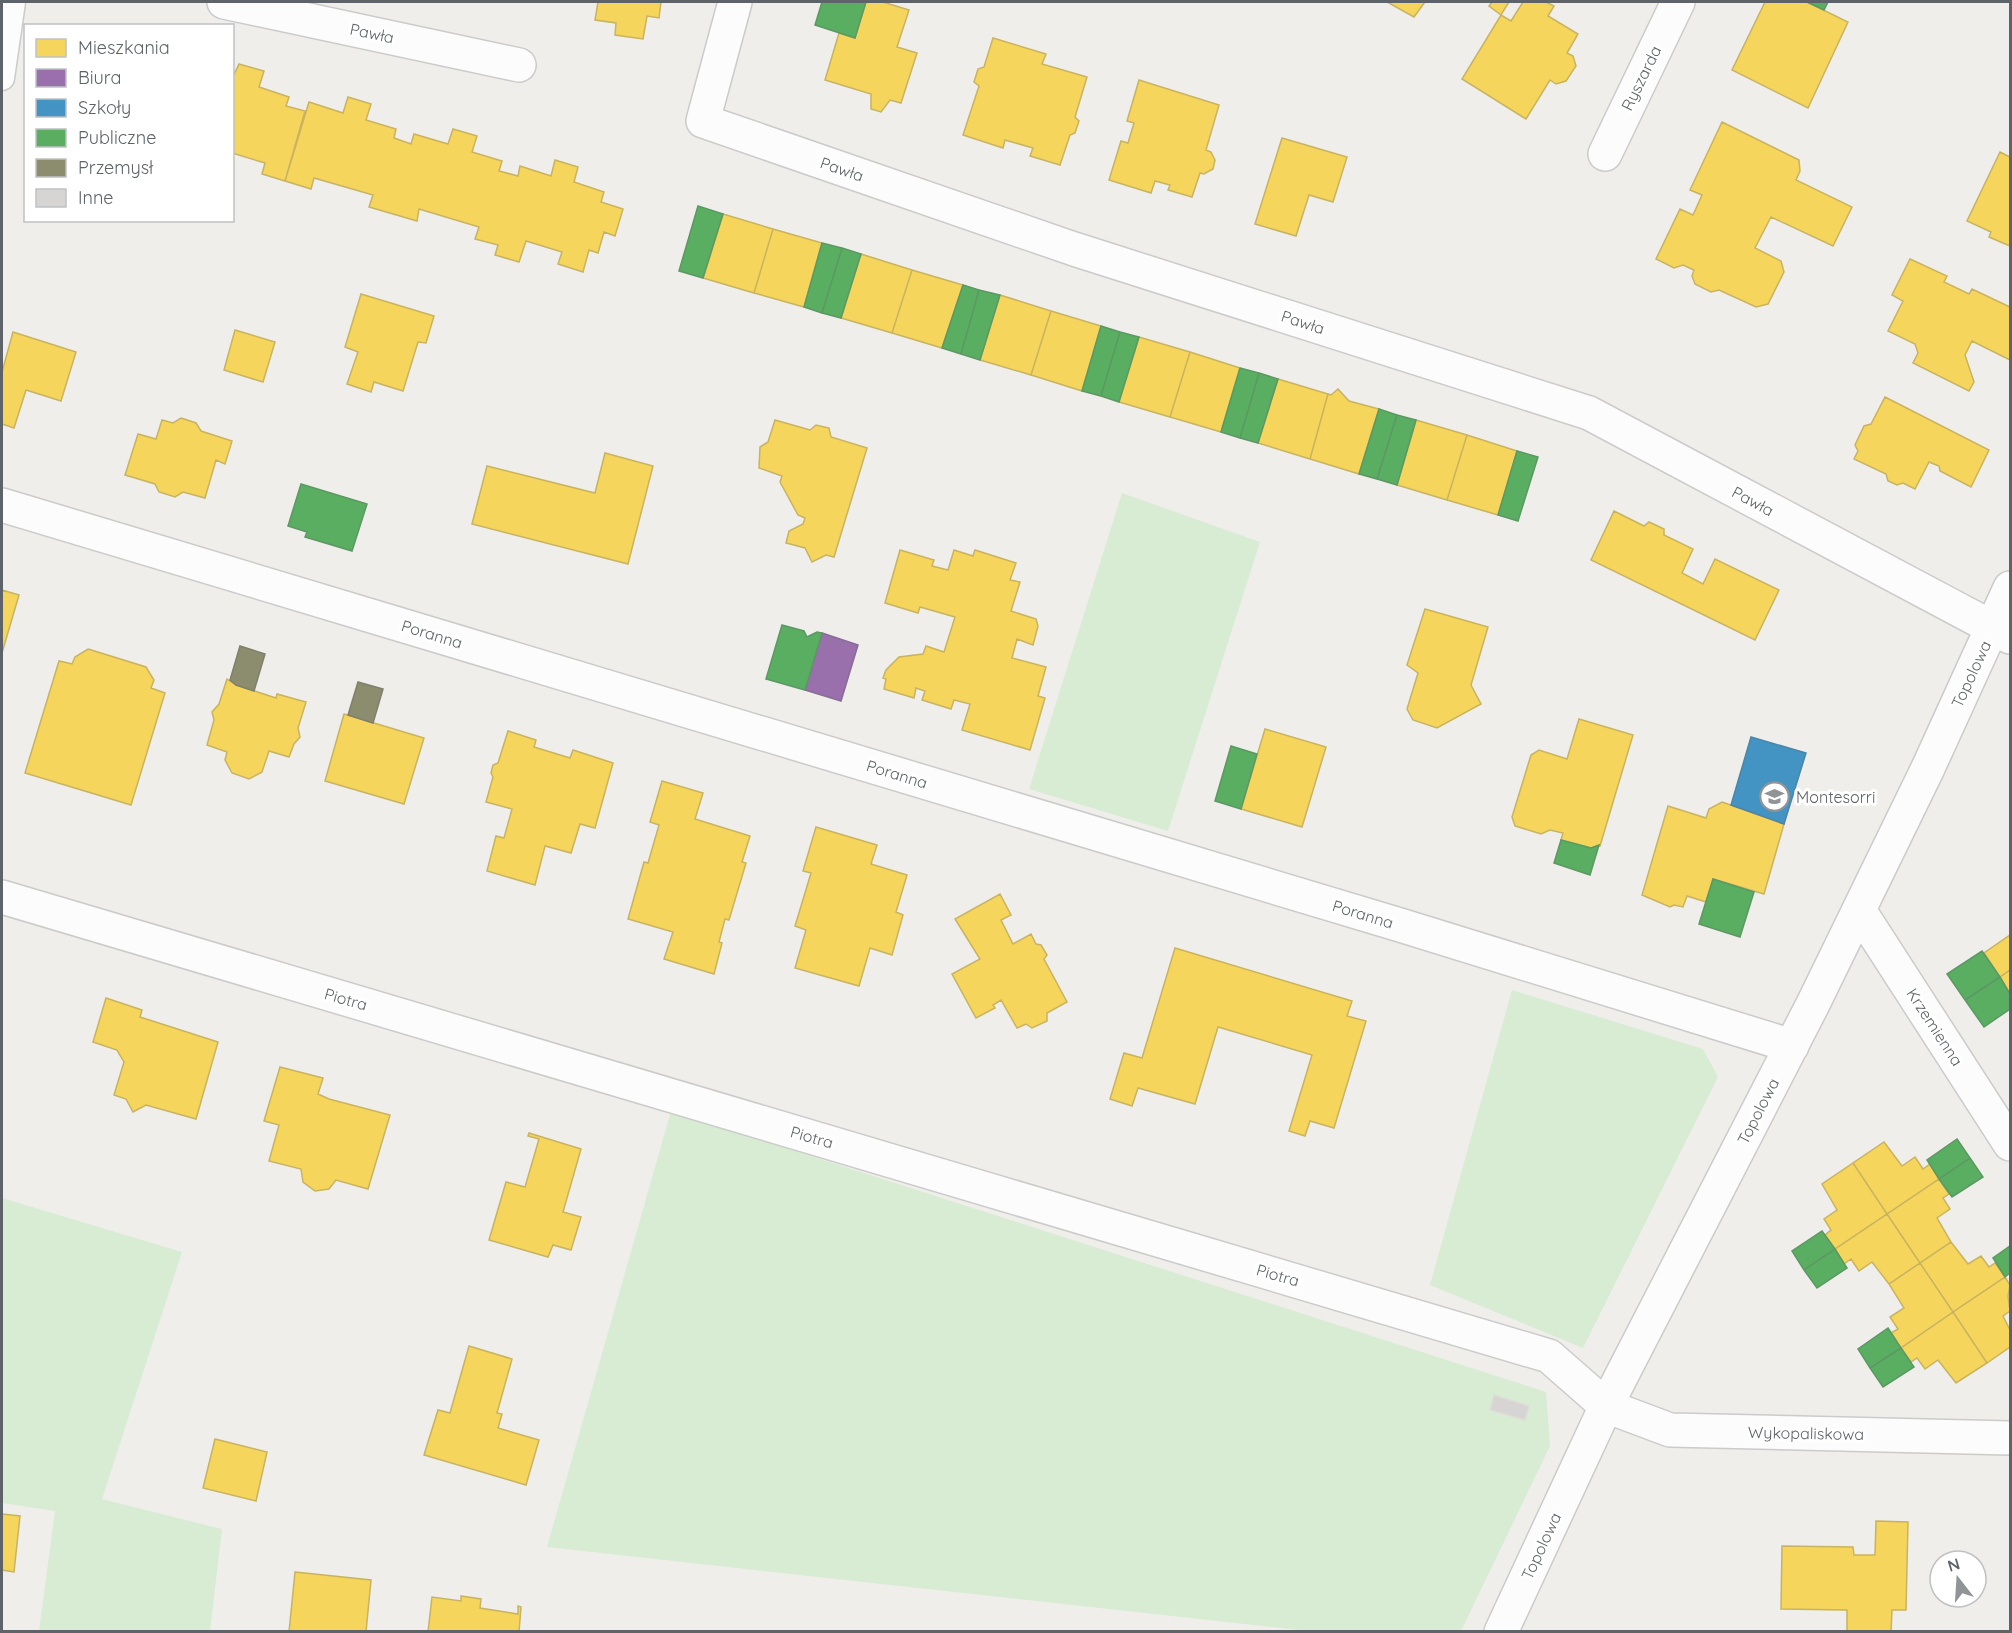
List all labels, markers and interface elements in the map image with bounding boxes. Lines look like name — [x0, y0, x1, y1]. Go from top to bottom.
street label: Pawła — [348, 19, 396, 47]
legend — [24, 24, 234, 222]
text: Mieszkania — [78, 36, 170, 59]
street label: Ryszarda — [1617, 42, 1665, 114]
text: Biura — [78, 66, 121, 89]
text: Szkoły — [78, 96, 131, 119]
text: Publiczne — [78, 126, 156, 149]
street label: Pawła — [818, 152, 866, 186]
text: Przemysł — [78, 156, 154, 179]
text: Inne — [78, 186, 113, 209]
street label: Pawła — [1279, 306, 1327, 338]
street label: Pawła — [1729, 482, 1777, 520]
street label: Poranna — [399, 615, 465, 653]
street label: Topolowa — [1947, 637, 1995, 711]
street label: Poranna — [864, 755, 930, 793]
school or university icon: Montesorri — [1759, 781, 1791, 813]
place label: Montesorri — [1796, 787, 1875, 807]
street label: Poranna — [1330, 895, 1396, 933]
street label: Piotra — [322, 983, 370, 1015]
street label: Krzemienna — [1902, 984, 1968, 1070]
street label: Topolowa — [1733, 1074, 1783, 1148]
street label: Piotra — [788, 1121, 836, 1153]
street label: Piotra — [1254, 1259, 1302, 1291]
street label: Wykopaliskowa — [1748, 1422, 1864, 1444]
street label: Topolowa — [1517, 1509, 1565, 1583]
north arrow — [1928, 1549, 1988, 1609]
text: N — [1945, 1553, 1962, 1576]

